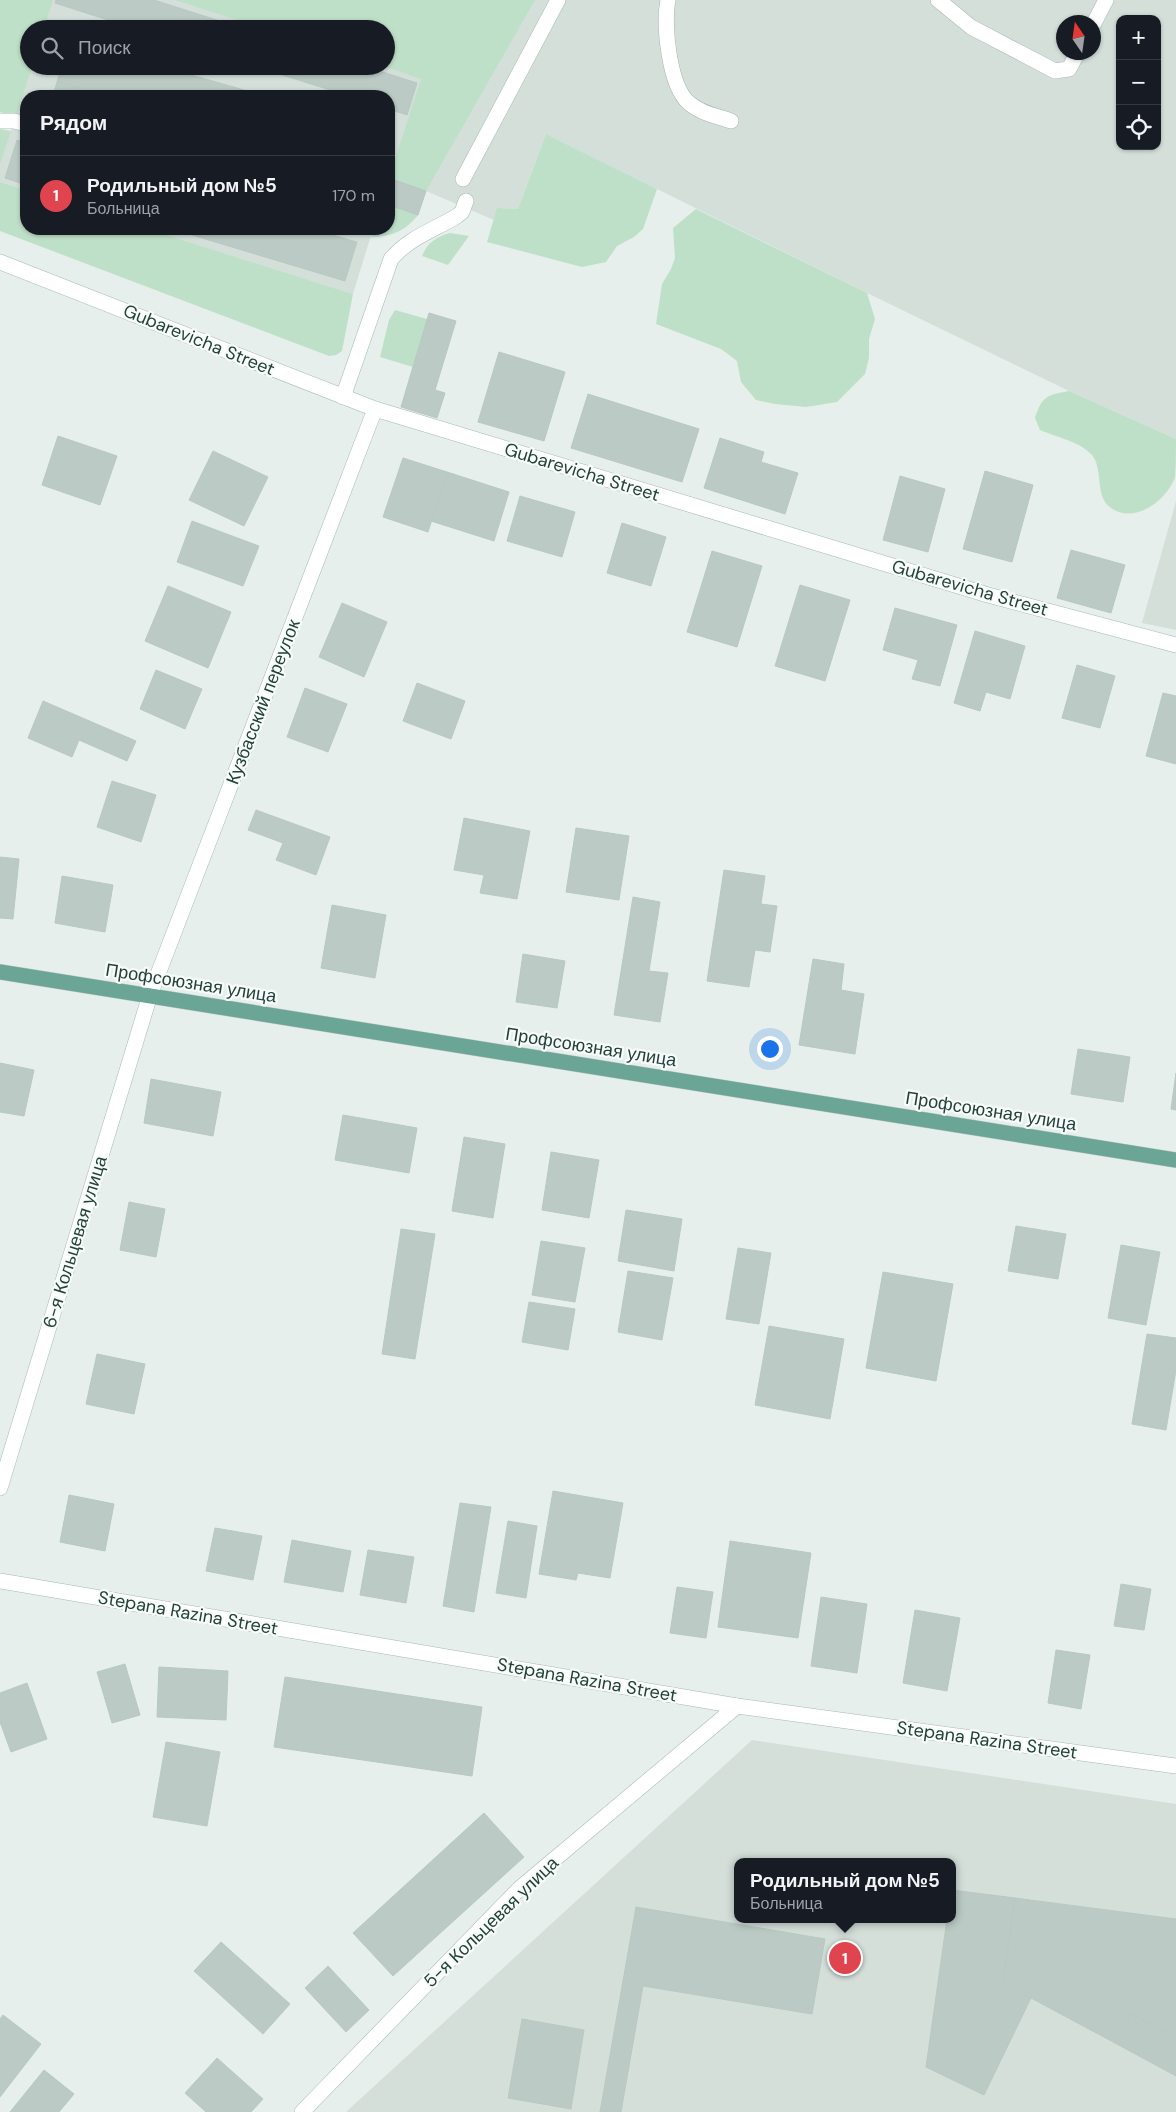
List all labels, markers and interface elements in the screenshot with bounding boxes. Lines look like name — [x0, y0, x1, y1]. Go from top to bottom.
north arrow — [1056, 15, 1101, 60]
map controls — [1116, 15, 1161, 150]
button: + — [1116, 15, 1161, 60]
search box — [20, 20, 395, 75]
icon: search — [38, 34, 66, 62]
text: Поиск — [78, 35, 131, 60]
button: − — [1116, 60, 1161, 105]
button: locate — [1116, 105, 1161, 150]
text: Рядом — [40, 109, 107, 137]
text: Родильный дом №5 — [87, 173, 277, 198]
text: 1 — [53, 185, 59, 206]
text: 170 m — [332, 185, 375, 206]
text: Больница — [87, 198, 160, 219]
street label: Gubarevicha Street — [120, 299, 278, 381]
street label: Gubarevicha Street — [501, 437, 663, 507]
street label: Gubarevicha Street — [889, 554, 1051, 622]
street label: Кузбасский переулок — [220, 616, 306, 788]
street label: Профсоюзная улица — [104, 958, 279, 1009]
street label: Профсоюзная улица — [504, 1022, 679, 1073]
your location — [757, 1036, 783, 1062]
street label: Профсоюзная улица — [904, 1086, 1079, 1137]
street label: 6-я Кольцевая улица — [37, 1152, 113, 1331]
street label: Stepana Razina Street — [96, 1585, 280, 1641]
street label: Stepana Razina Street — [495, 1652, 679, 1708]
street label: Stepana Razina Street — [895, 1715, 1079, 1765]
street label: 5-я Кольцевая улица — [418, 1851, 564, 1993]
popup — [734, 1858, 956, 1923]
text: Родильный дом №5 — [750, 1868, 940, 1893]
text: Больница — [750, 1893, 823, 1914]
pin: 1 — [829, 1939, 861, 1977]

